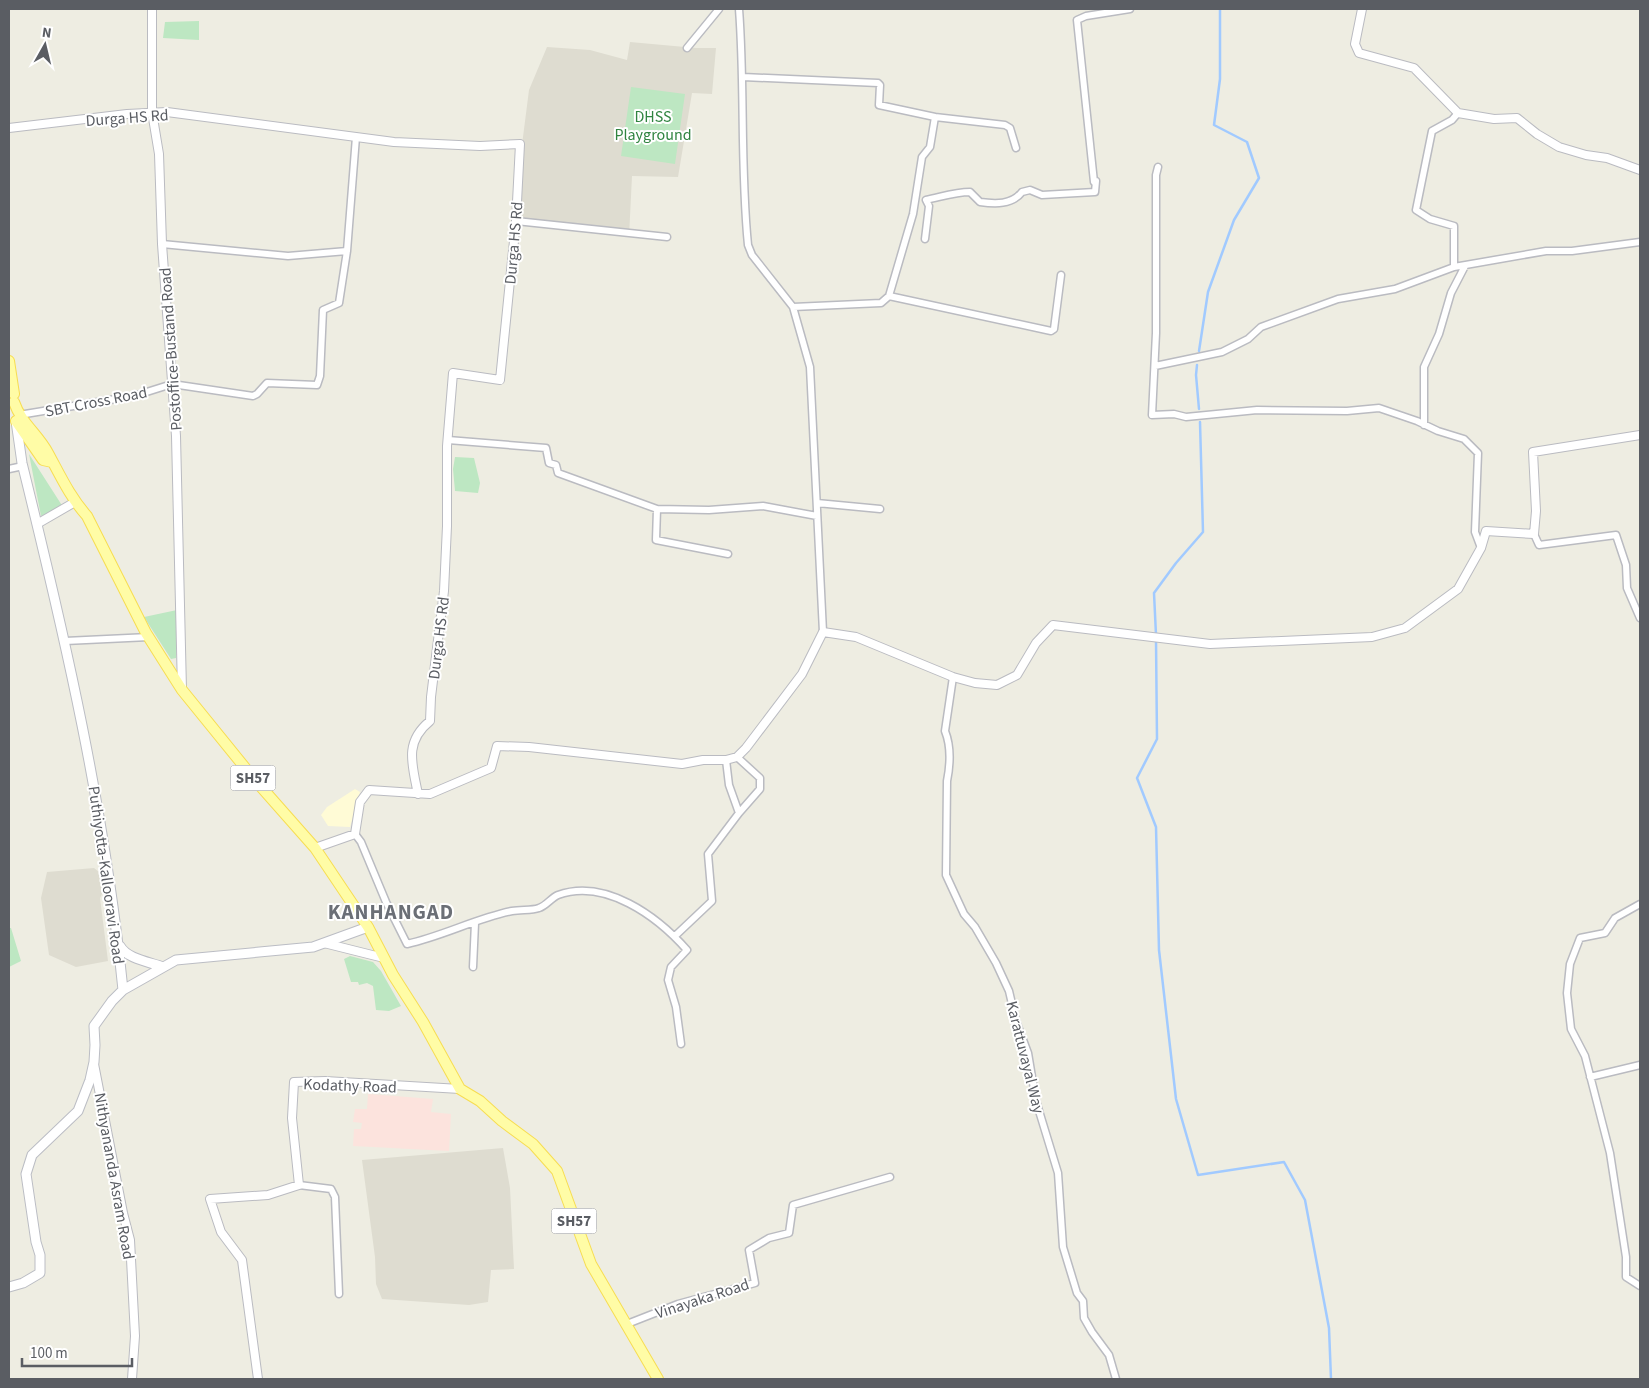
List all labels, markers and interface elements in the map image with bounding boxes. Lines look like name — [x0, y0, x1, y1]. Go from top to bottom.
north arrow — [20, 20, 70, 70]
text: N — [41, 23, 53, 44]
street label: Durga HS Rd — [85, 104, 169, 132]
park label: DHSS Playground — [614, 106, 692, 146]
street label: Durga HS Rd — [499, 201, 529, 285]
street label: Postoffice-Bustand Road — [154, 267, 188, 431]
street label: SBT Cross Road — [43, 381, 149, 423]
street label: Durga HS Rd — [423, 596, 455, 681]
road number: SH57 — [230, 766, 276, 790]
street label: Puthiyotta-Kallooravi Road — [83, 785, 129, 966]
district label: KANHANGAD — [328, 897, 454, 927]
street label: Karattuvayal Way — [1000, 999, 1050, 1116]
street label: Kodathy Road — [303, 1073, 397, 1099]
street label: Nithyananda Asram Road — [88, 1091, 140, 1261]
road number: SH57 — [552, 1208, 596, 1234]
street label: Vinayaka Road — [653, 1273, 752, 1324]
scale bar — [22, 1336, 132, 1368]
text: 100 m — [30, 1343, 68, 1364]

